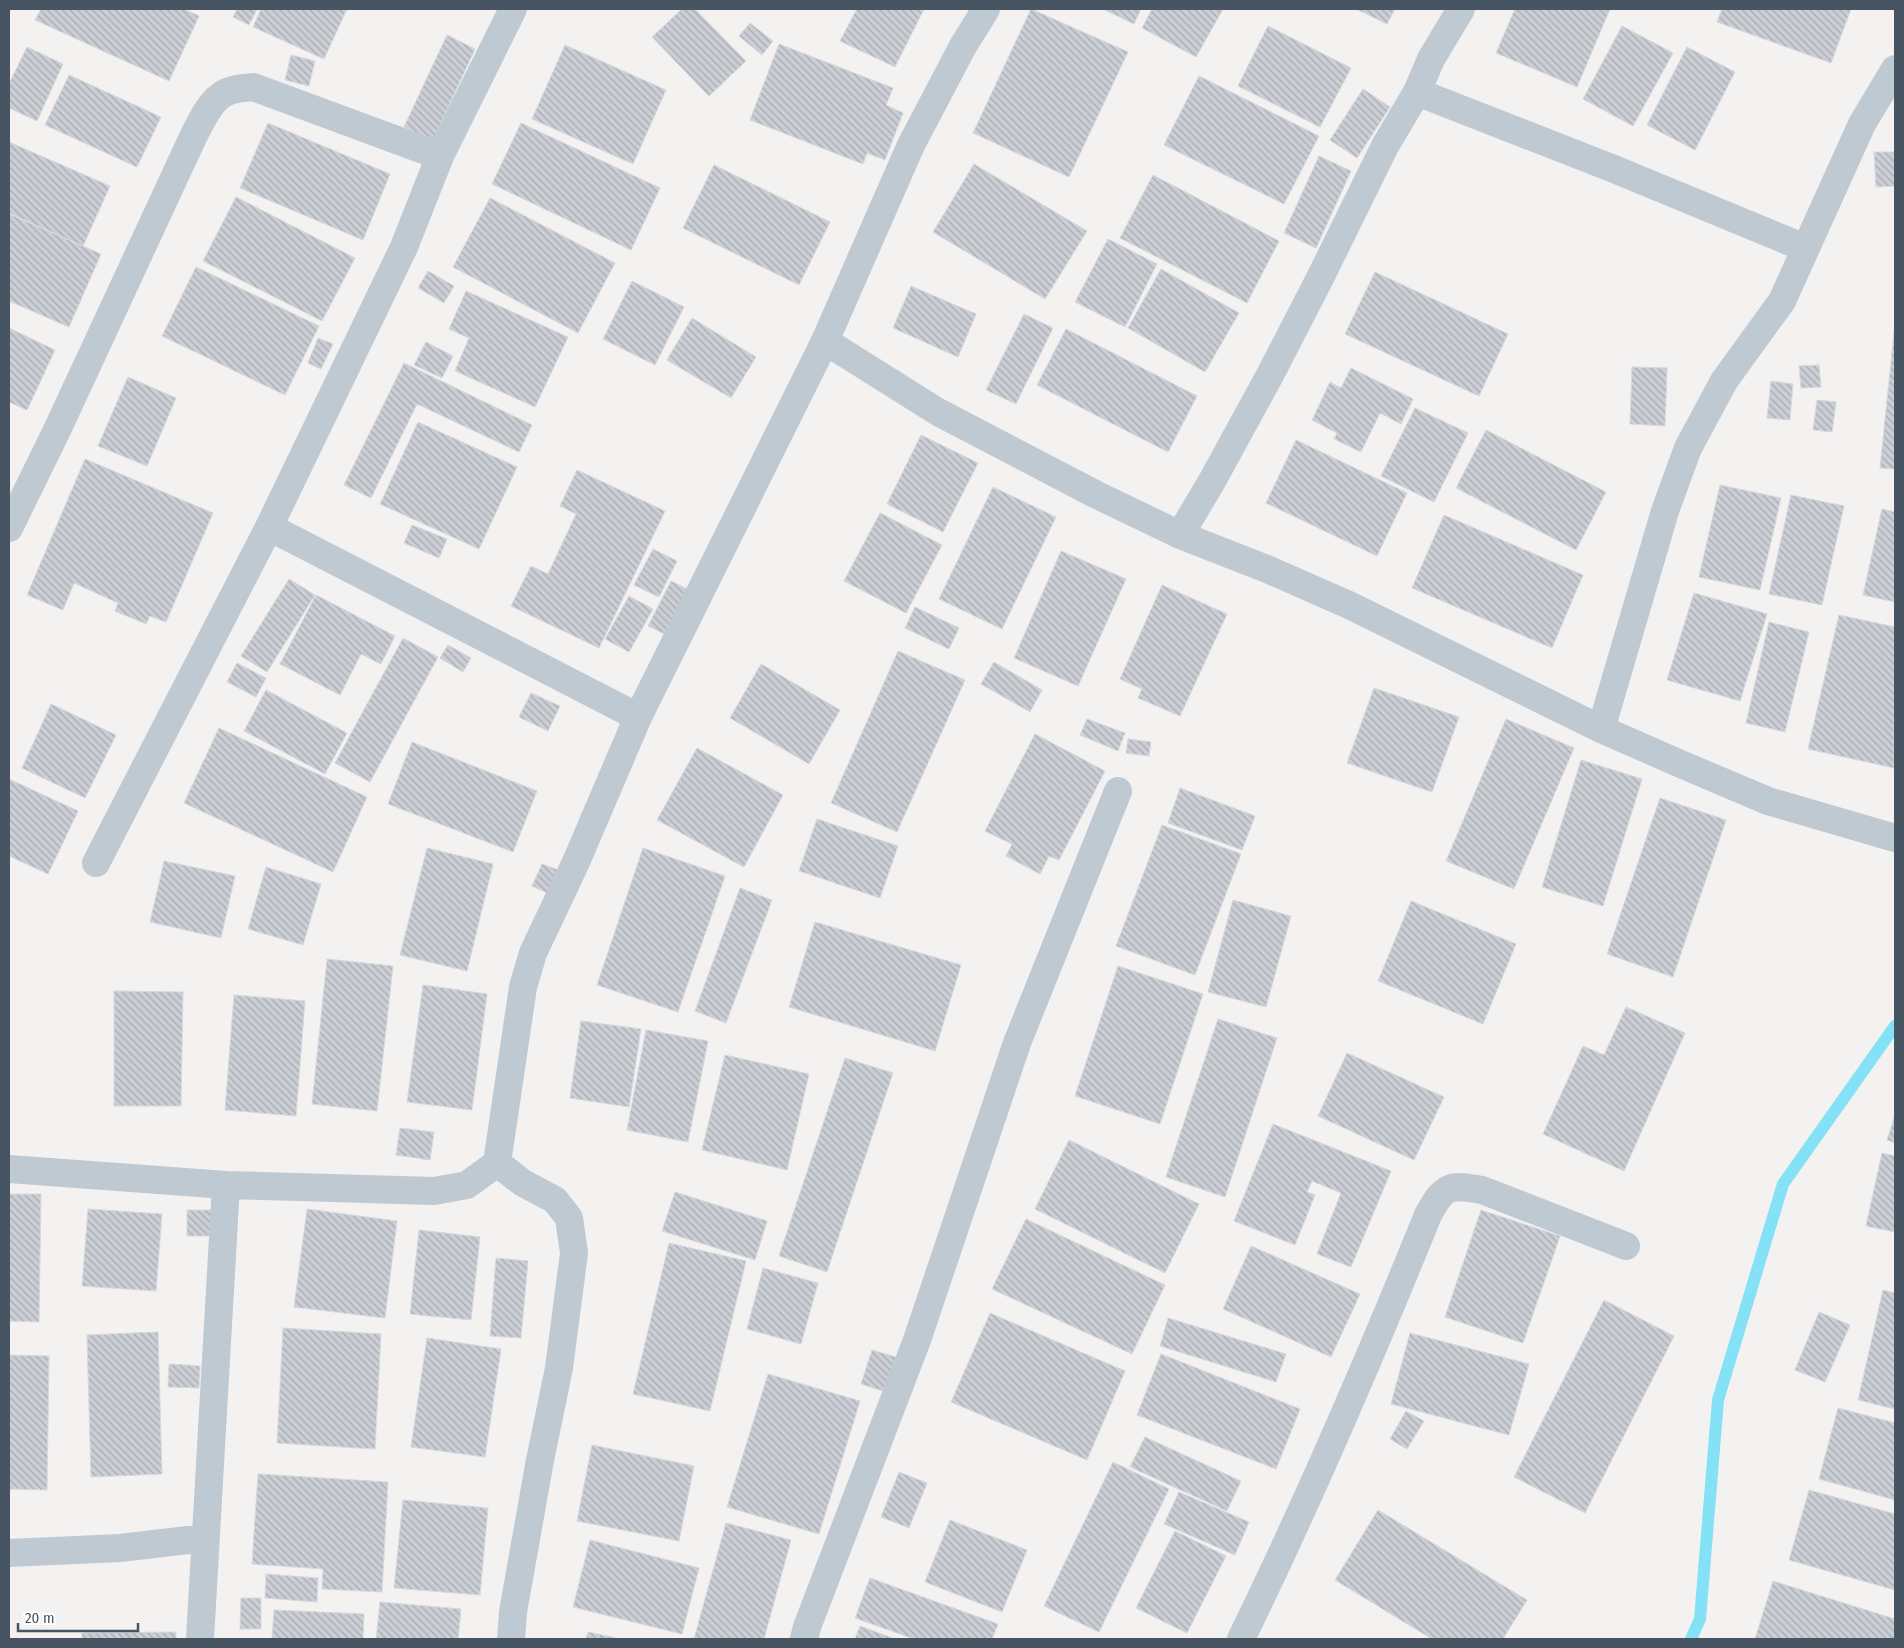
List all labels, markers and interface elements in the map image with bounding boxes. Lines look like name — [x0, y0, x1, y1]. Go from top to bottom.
scale bar — [18, 1600, 138, 1632]
text: 20 m — [25, 1609, 55, 1627]

